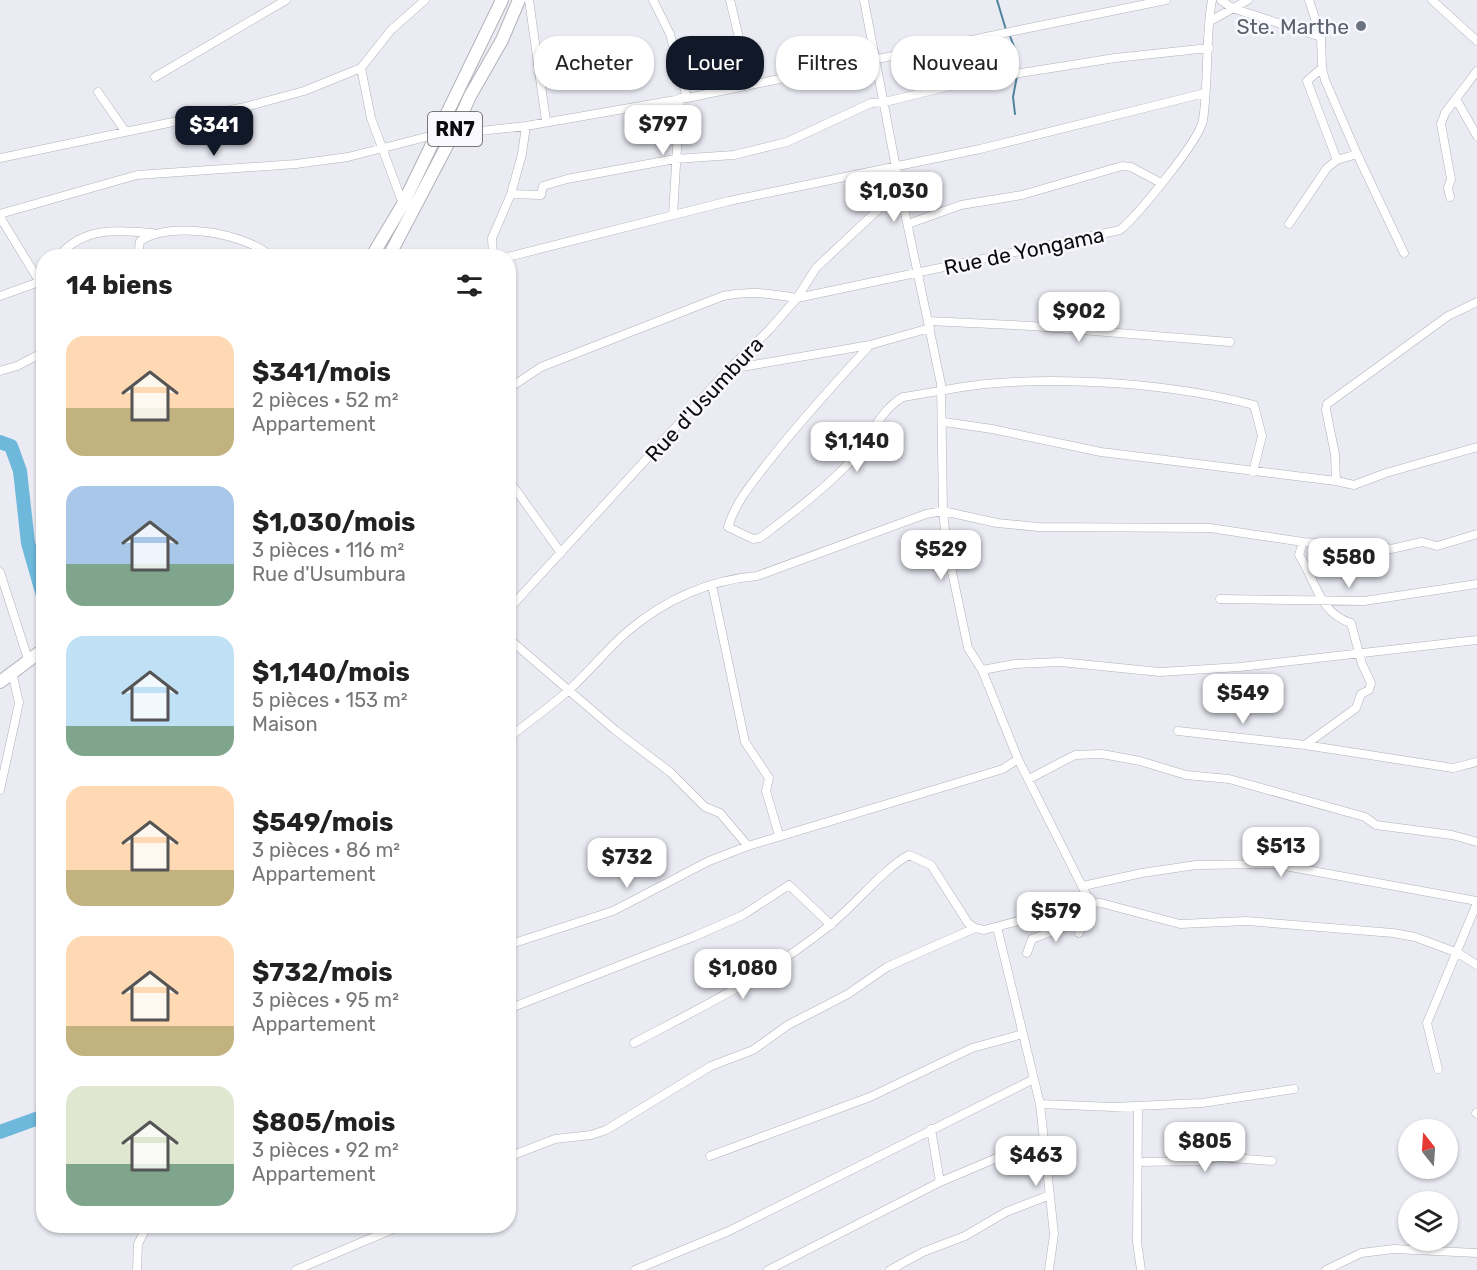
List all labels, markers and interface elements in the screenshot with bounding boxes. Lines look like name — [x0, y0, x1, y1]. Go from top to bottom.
place label: Ste. Marthe — [1237, 14, 1349, 39]
marker: Ste. Marthe — [1354, 19, 1368, 33]
chip: Acheter — [534, 36, 654, 90]
chip: Louer — [666, 36, 764, 90]
chip: Filtres — [776, 36, 879, 90]
chip: Nouveau — [891, 36, 1019, 90]
pin: $797 — [627, 105, 699, 156]
pin: $341 — [178, 106, 250, 157]
road number: RN7 — [428, 112, 482, 146]
text: $797 — [638, 112, 688, 136]
text: $341 — [189, 113, 239, 137]
pin: $1,030 — [845, 172, 943, 223]
text: $1,030 — [859, 179, 929, 203]
street label: Rue de Yongama — [942, 222, 1106, 280]
icon: filters — [453, 269, 486, 302]
text: 14 biens — [66, 270, 173, 301]
pin: $902 — [1043, 292, 1115, 343]
text: $902 — [1053, 299, 1105, 323]
street label: Rue d'Usumbura — [640, 331, 768, 467]
text: $341/mois — [252, 357, 391, 388]
icon: home — [114, 360, 186, 432]
text: 2 pièces · 52 m² — [252, 388, 399, 412]
text: Appartement — [252, 412, 376, 436]
pin: $1,140 — [808, 422, 906, 473]
text: $1,140 — [825, 429, 889, 453]
text: $1,030/mois — [252, 507, 415, 538]
icon: home — [114, 510, 186, 582]
pin: $529 — [905, 530, 977, 581]
text: $529 — [915, 537, 967, 561]
text: 3 pièces · 116 m² — [252, 538, 404, 562]
pin: $580 — [1313, 538, 1385, 589]
text: $580 — [1322, 545, 1376, 569]
text: Rue d'Usumbura — [252, 562, 406, 586]
text: $1,140/mois — [252, 657, 410, 688]
icon: home — [114, 660, 186, 732]
pin: $549 — [1207, 674, 1279, 725]
text: $549 — [1217, 681, 1269, 705]
text: 5 pièces · 153 m² — [252, 688, 408, 712]
text: Maison — [252, 712, 318, 736]
text: $549/mois — [252, 807, 393, 838]
icon: home — [114, 810, 186, 882]
pin: $513 — [1245, 827, 1317, 878]
text: $513 — [1256, 834, 1306, 858]
text: 3 pièces · 86 m² — [252, 838, 400, 862]
pin: $732 — [591, 838, 663, 889]
text: $732 — [602, 845, 653, 869]
text: Appartement — [252, 862, 376, 886]
pin: $579 — [1020, 892, 1092, 943]
text: $579 — [1031, 899, 1081, 923]
pin: $1,080 — [694, 949, 792, 1000]
text: $1,080 — [708, 956, 778, 980]
text: $732/mois — [252, 957, 393, 988]
icon: home — [114, 960, 186, 1032]
text: 3 pièces · 95 m² — [252, 988, 399, 1012]
text: Appartement — [252, 1012, 376, 1036]
text: $805/mois — [252, 1107, 395, 1138]
icon: home — [114, 1110, 186, 1182]
north arrow — [1398, 1119, 1458, 1179]
map controls — [1398, 1119, 1458, 1251]
pin: $805 — [1169, 1122, 1241, 1173]
text: $805 — [1178, 1129, 1232, 1153]
pin: $463 — [1000, 1136, 1072, 1187]
text: 3 pièces · 92 m² — [252, 1138, 399, 1162]
text: $463 — [1009, 1143, 1063, 1167]
text: Appartement — [252, 1162, 376, 1186]
button: layers — [1398, 1191, 1458, 1251]

